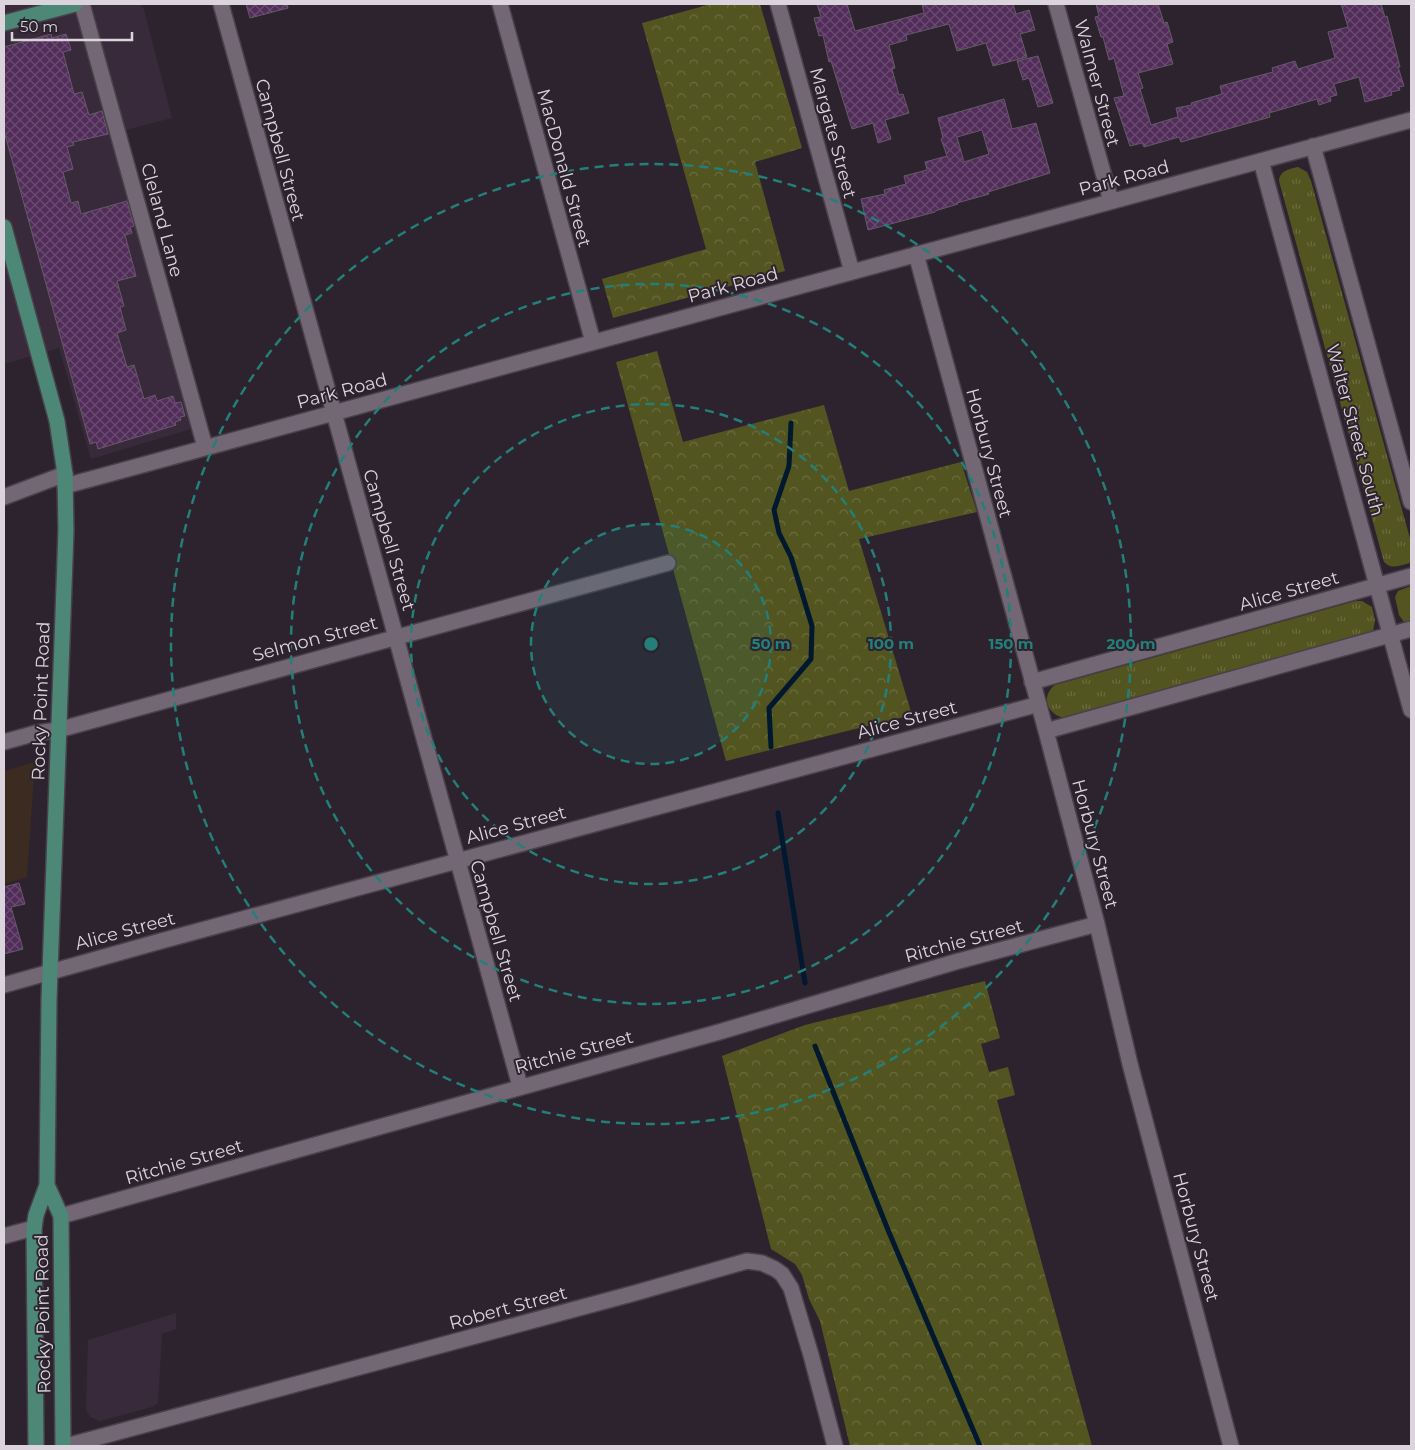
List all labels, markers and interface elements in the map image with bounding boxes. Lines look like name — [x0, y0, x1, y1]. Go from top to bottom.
scale bar — [12, 10, 132, 42]
text: 50 m — [20, 17, 58, 36]
street label: Walmer Street — [1069, 17, 1125, 149]
street label: Margate Street — [805, 65, 861, 201]
street label: Campbell Street — [250, 76, 310, 224]
street label: MacDonald Street — [532, 86, 596, 250]
street label: Park Road — [1076, 155, 1172, 201]
street label: Cleland Lane — [136, 161, 188, 280]
street label: Park Road — [685, 262, 781, 308]
street label: Walter Street South — [1321, 342, 1389, 518]
street label: Park Road — [294, 368, 390, 414]
street label: Horbury Street — [961, 386, 1017, 520]
street label: Campbell Street — [358, 467, 420, 613]
street label: Alice Street — [1237, 566, 1341, 616]
street label: Selmon Street — [250, 612, 380, 666]
street label: Rocky Point Road — [27, 621, 55, 781]
text: 50 m — [751, 634, 791, 653]
text: 100 m — [868, 634, 914, 653]
text: 150 m — [989, 634, 1033, 653]
text: 200 m — [1106, 634, 1156, 653]
centre of rings — [642, 635, 660, 653]
street label: Alice Street — [855, 696, 959, 744]
street label: Horbury Street — [1067, 777, 1123, 911]
street label: Alice Street — [464, 801, 568, 849]
street label: Campbell Street — [465, 858, 527, 1004]
street label: Alice Street — [73, 907, 177, 955]
street label: Ritchie Street — [902, 915, 1026, 967]
street label: Ritchie Street — [512, 1026, 636, 1078]
street label: Ritchie Street — [122, 1135, 246, 1189]
street label: Horbury Street — [1168, 1170, 1224, 1304]
street label: Rocky Point Road — [31, 1234, 55, 1394]
street label: Robert Street — [447, 1282, 569, 1334]

